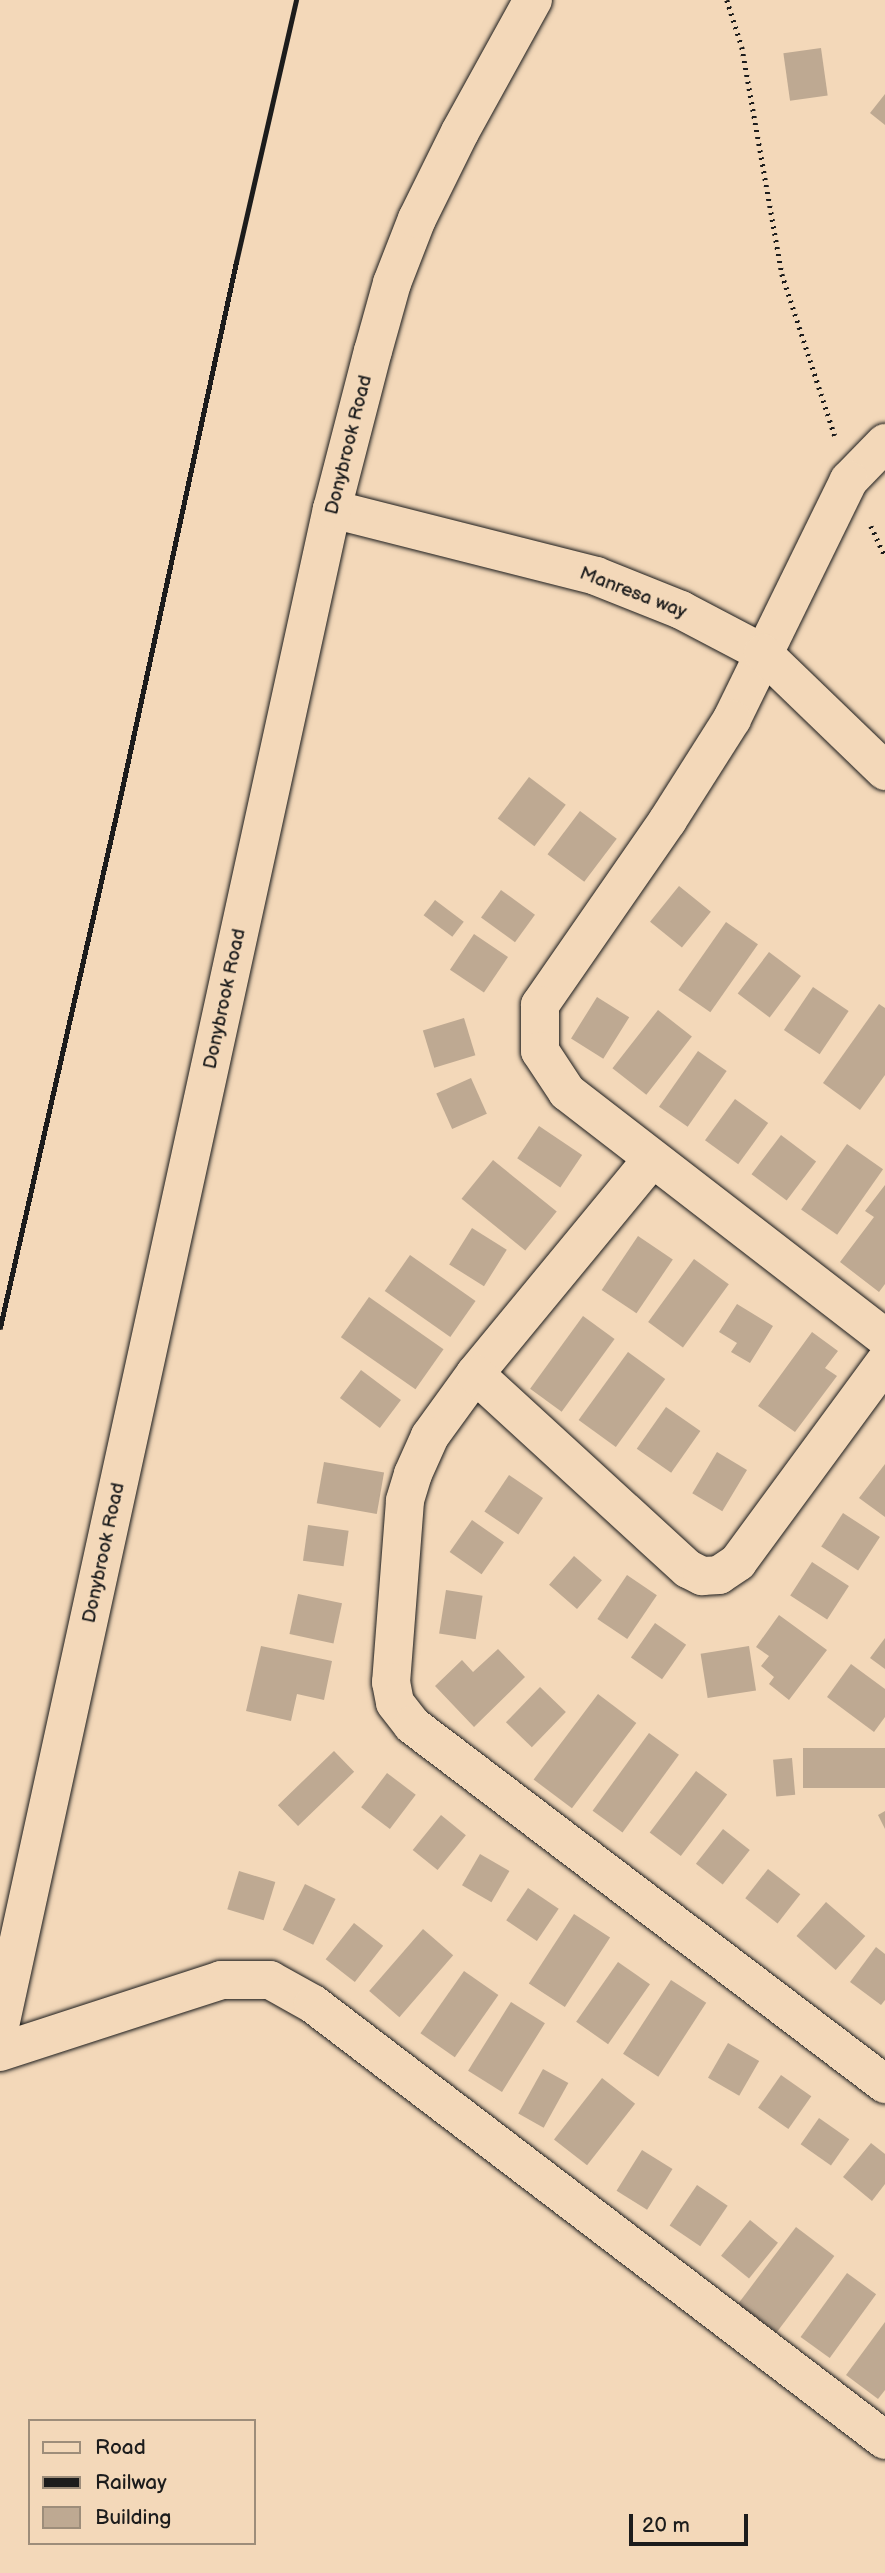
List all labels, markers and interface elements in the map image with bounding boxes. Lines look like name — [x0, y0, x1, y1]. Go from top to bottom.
street label: Donybrook Road — [321, 373, 377, 517]
street label: Manresa way — [576, 562, 690, 624]
street label: Donybrook Road — [199, 927, 251, 1071]
street label: Donybrook Road — [78, 1481, 130, 1625]
legend — [28, 2419, 256, 2545]
text: Road — [95, 2435, 146, 2460]
text: Railway — [95, 2470, 167, 2495]
scale bar — [633, 2500, 752, 2544]
text: Building — [95, 2505, 171, 2530]
text: 20 m — [642, 2513, 690, 2538]

